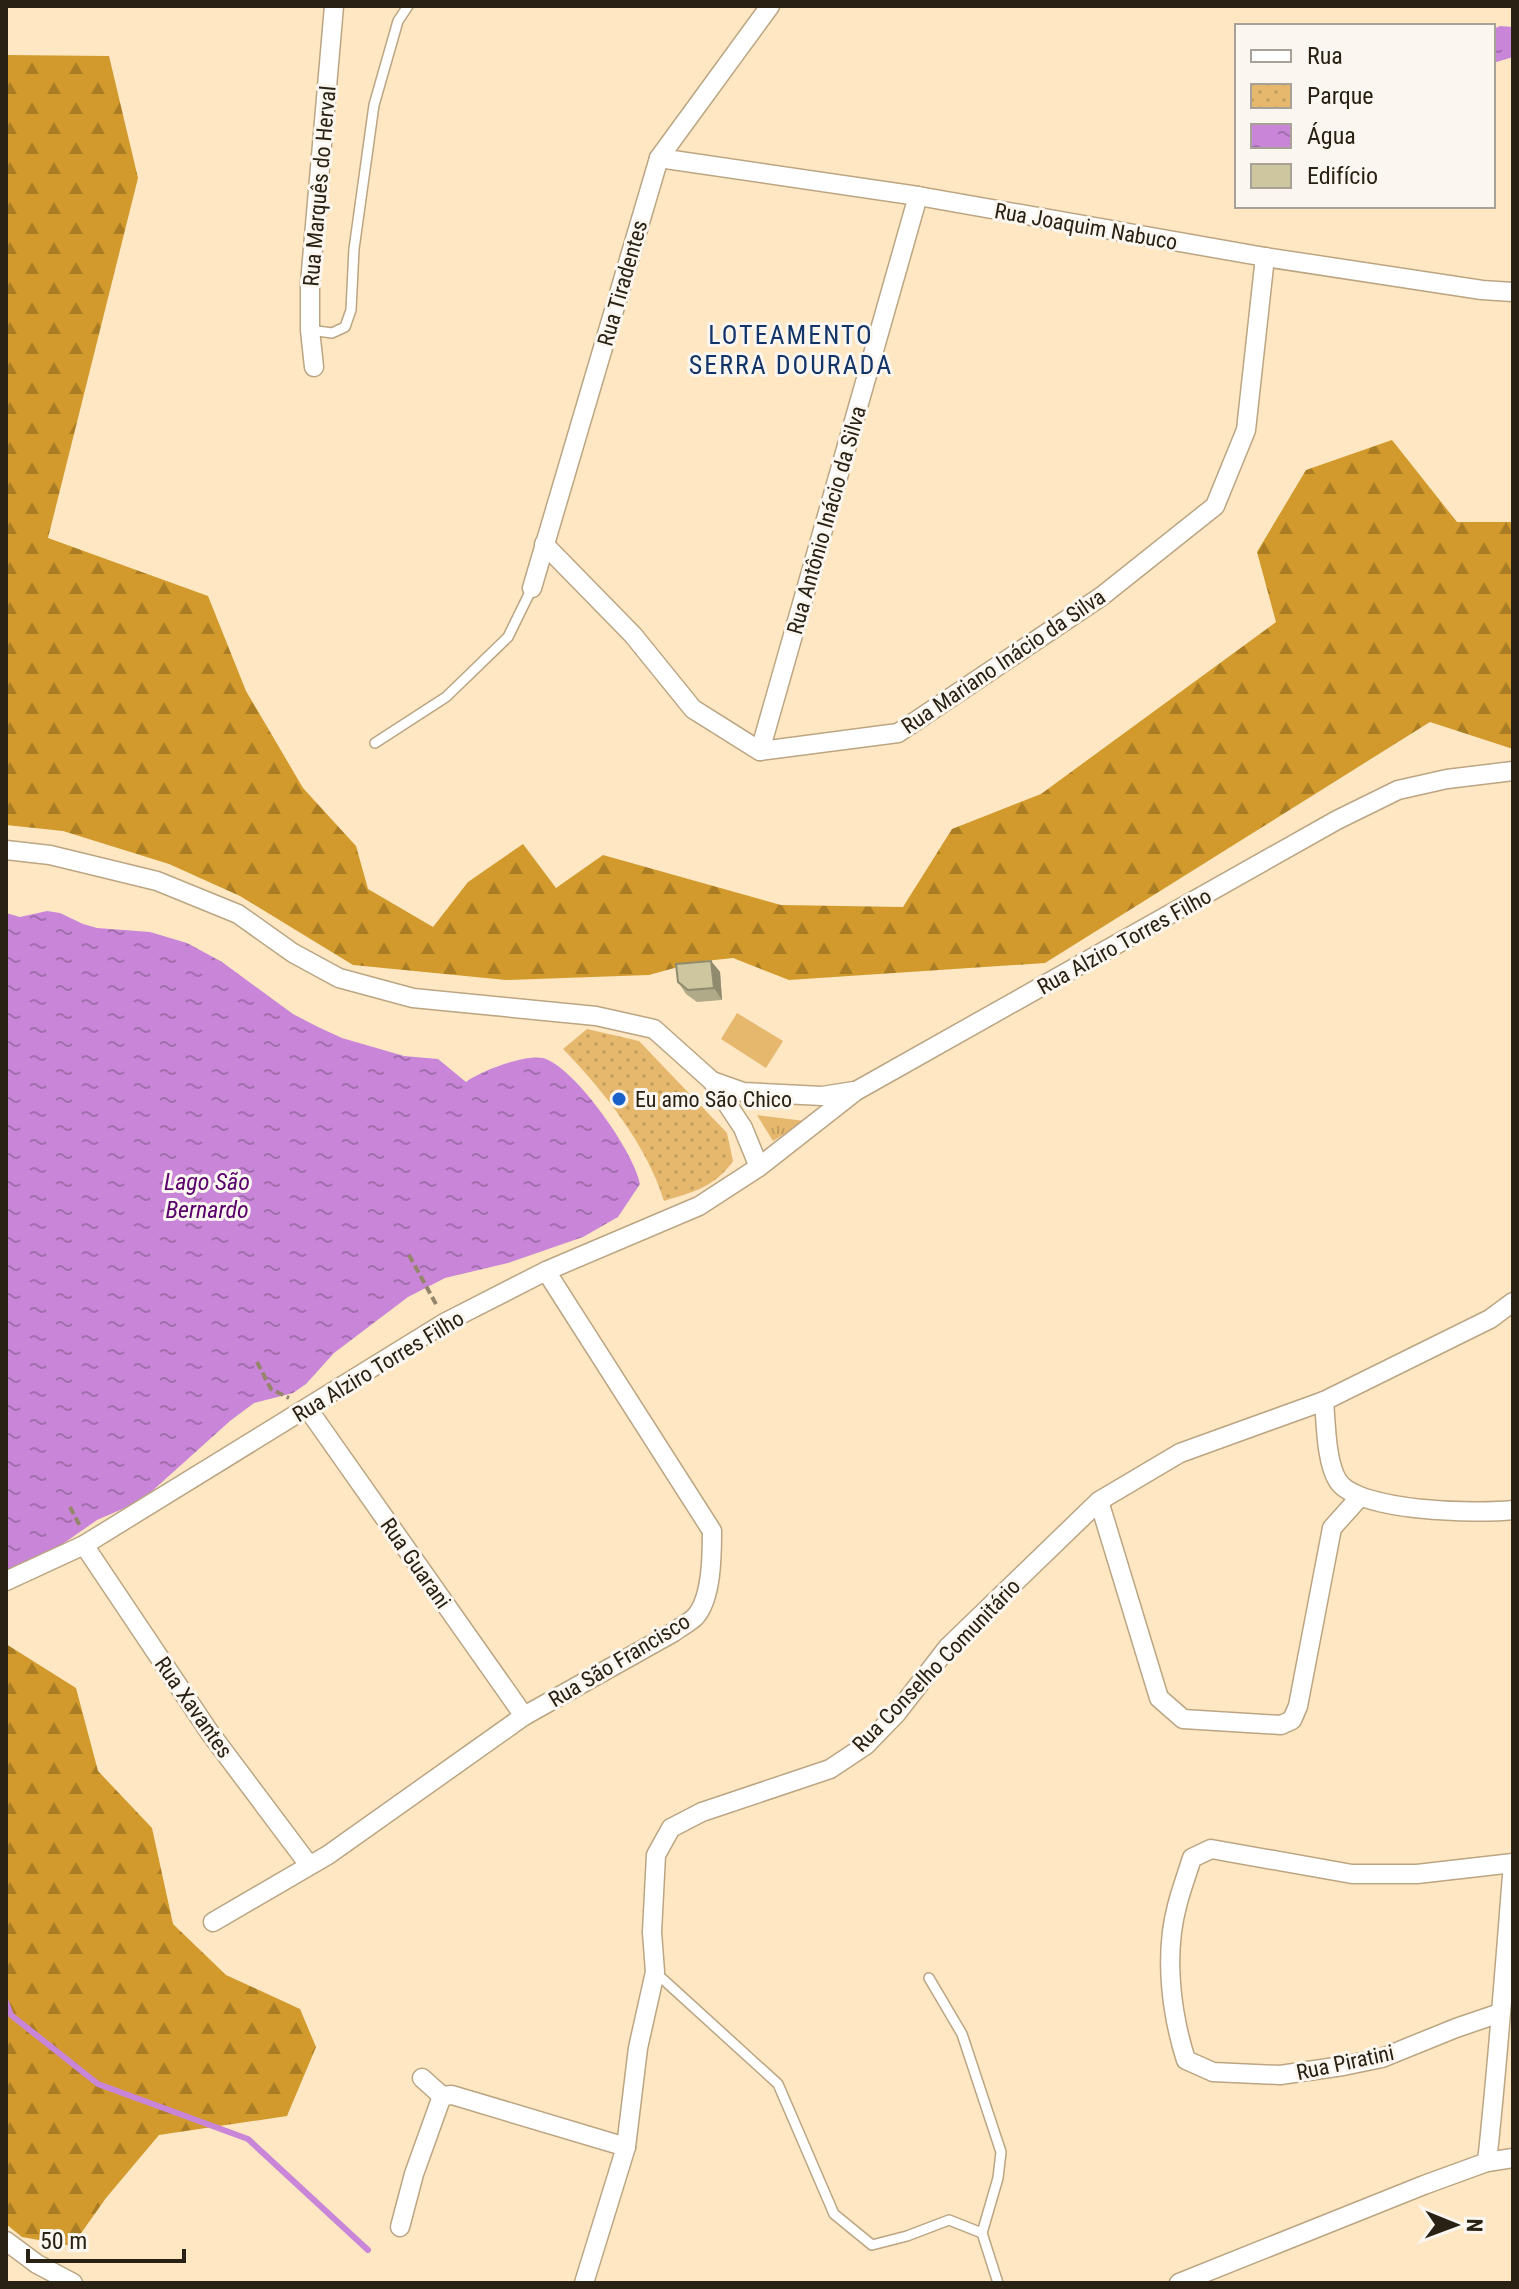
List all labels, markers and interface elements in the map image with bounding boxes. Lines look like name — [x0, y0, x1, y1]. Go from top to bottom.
legend — [1235, 24, 1495, 208]
text: Rua — [1307, 42, 1343, 70]
text: Parque — [1307, 82, 1374, 110]
street label: Rua Marquês do Herval — [298, 85, 341, 287]
text: Água — [1307, 122, 1356, 150]
text: Edifício — [1307, 162, 1378, 190]
street label: Rua Joaquim Nabuco — [993, 198, 1179, 255]
street label: Rua Tiradentes — [593, 217, 652, 349]
district label: LOTEAMENTO SERRA DOURADA — [689, 320, 893, 380]
street label: Rua Antônio Inácio da Silva — [782, 403, 871, 637]
street label: Rua Mariano Inácio da Silva — [897, 584, 1110, 739]
street label: Rua Alziro Torres Filho — [1033, 883, 1216, 1000]
place label: Eu amo São Chico — [635, 1087, 792, 1112]
marker: Eu amo São Chico — [610, 1090, 628, 1108]
water label: Lago São Bernardo — [164, 1168, 250, 1224]
street label: Rua Alziro Torres Filho — [288, 1306, 468, 1427]
street label: Rua Guarani — [375, 1513, 456, 1613]
street label: Rua Conselho Comunitário — [847, 1574, 1025, 1757]
street label: Rua São Francisco — [544, 1608, 694, 1712]
street label: Rua Xavantes — [150, 1652, 238, 1763]
street label: Rua Piratini — [1294, 2040, 1396, 2085]
north arrow — [1415, 2185, 1495, 2265]
scale bar — [28, 2213, 184, 2263]
text: N — [1462, 2218, 1487, 2232]
text: 50 m — [40, 2227, 87, 2255]

